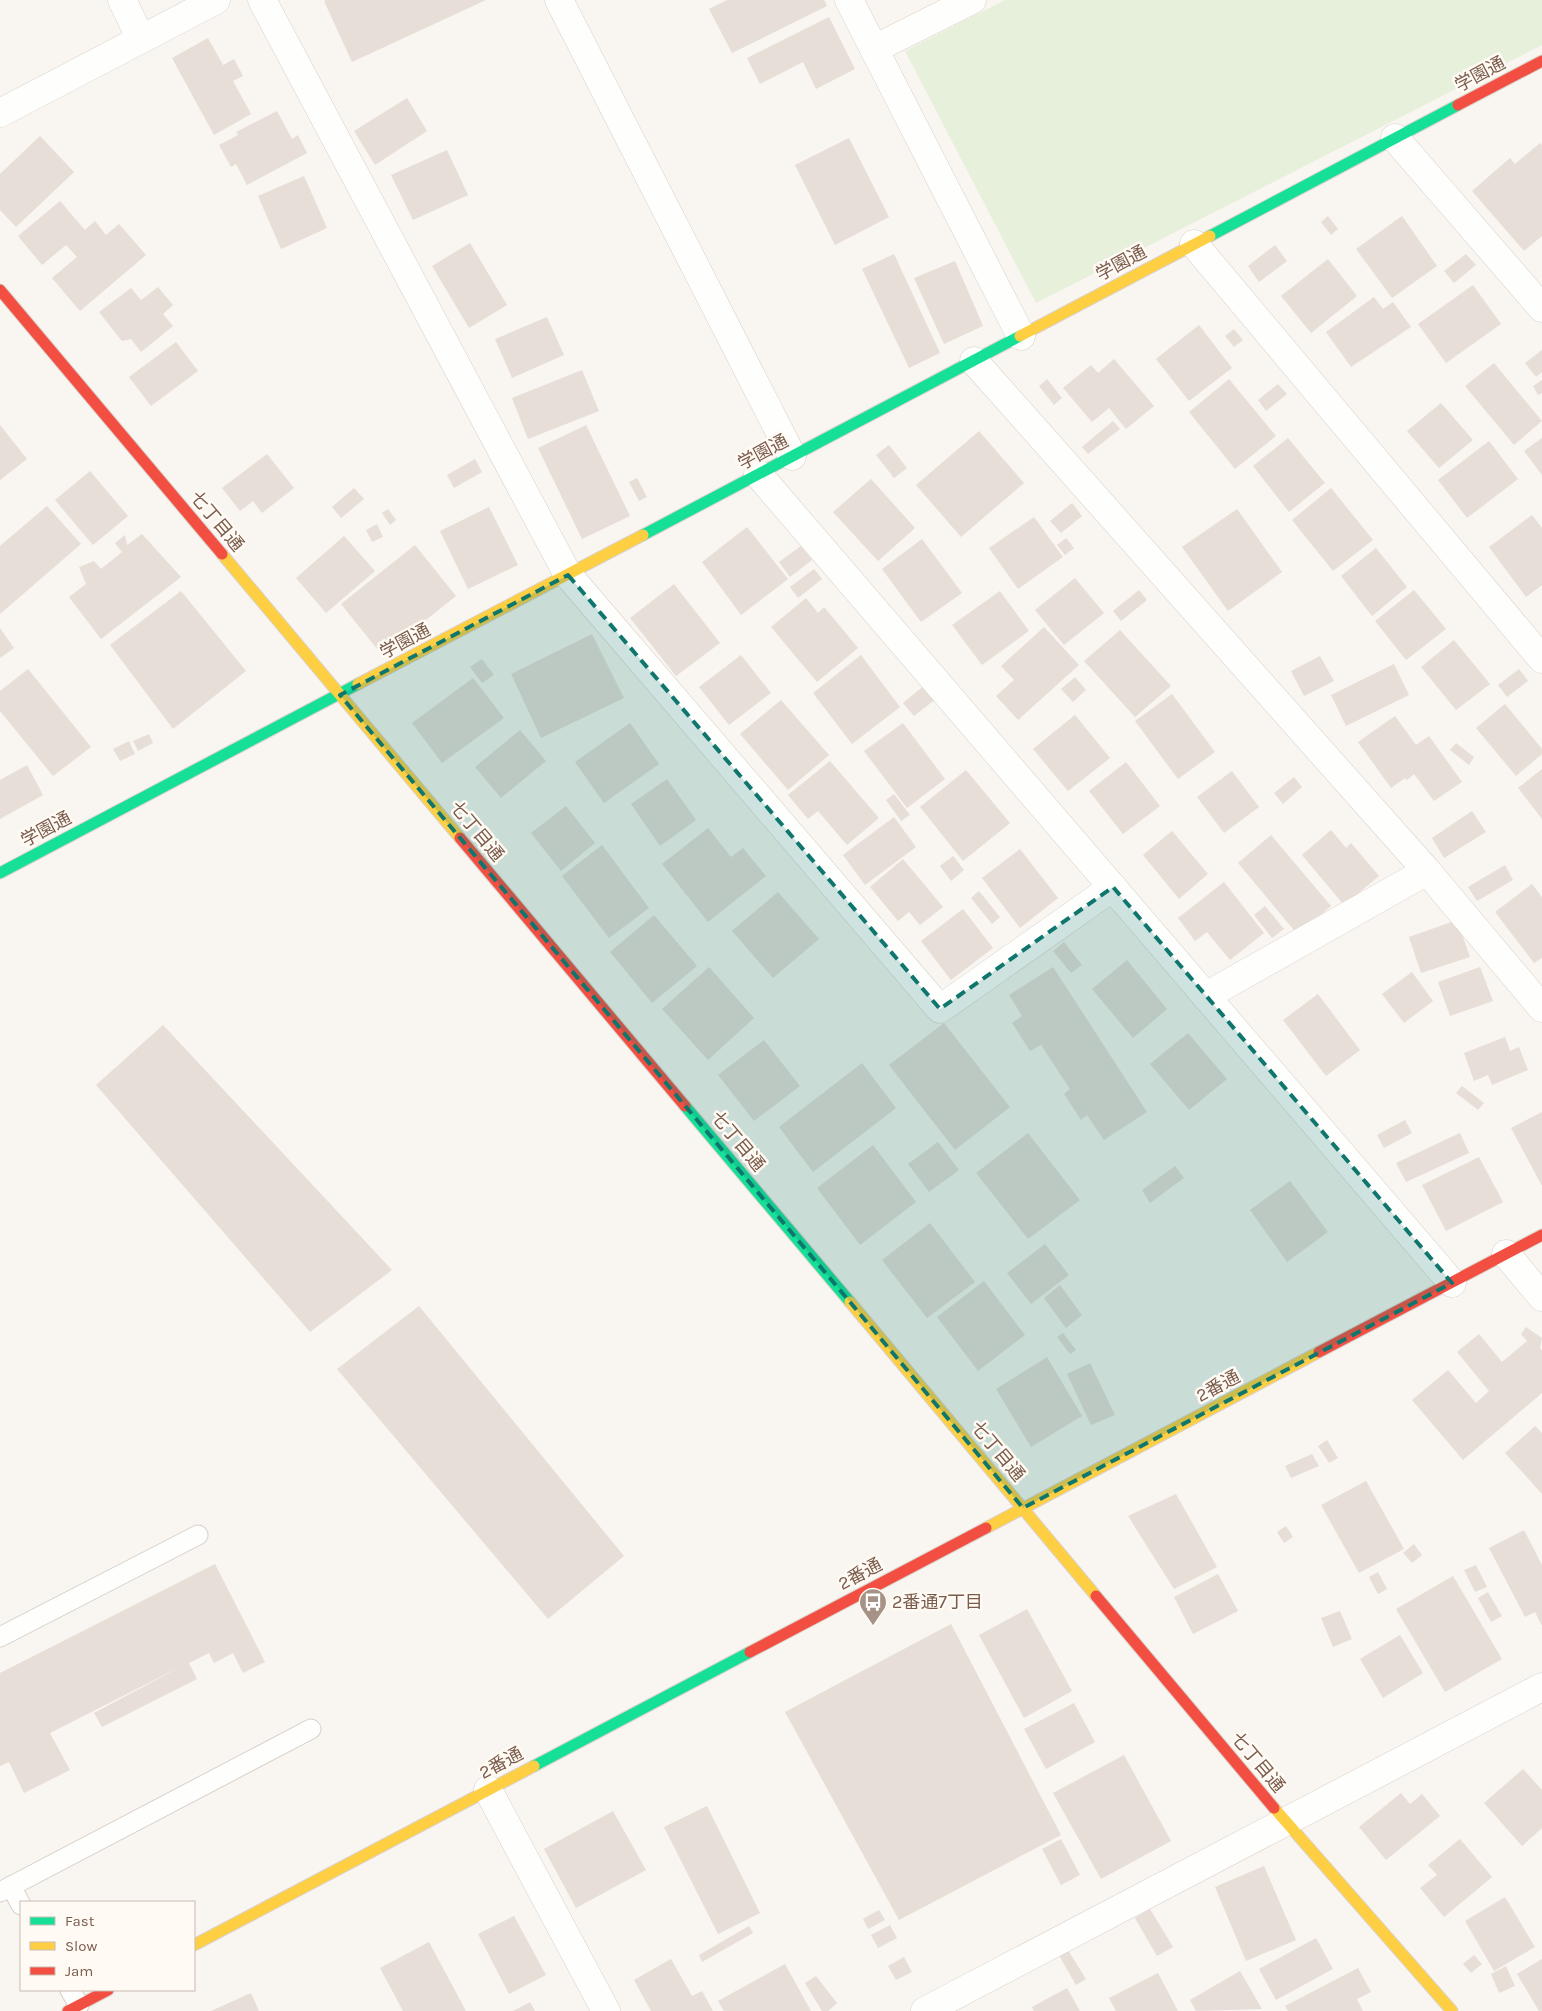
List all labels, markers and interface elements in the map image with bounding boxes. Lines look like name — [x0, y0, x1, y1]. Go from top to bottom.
street label: 学園通 — [1451, 52, 1509, 96]
street label: 学園通 — [1092, 241, 1150, 285]
street label: 学園通 — [734, 430, 792, 474]
street label: 七丁目通 — [185, 486, 249, 556]
street label: 学園通 — [376, 619, 434, 663]
street label: 七丁目通 — [445, 796, 509, 866]
street label: 学園通 — [17, 807, 75, 851]
street label: 七丁目通 — [706, 1106, 770, 1176]
street label: 2番通 — [1192, 1365, 1244, 1407]
street label: 七丁目通 — [966, 1416, 1030, 1486]
street label: 2番通 — [834, 1553, 886, 1595]
bus stop icon: 2番通7丁目 — [858, 1587, 888, 1626]
place label: 2番通7丁目 — [892, 1591, 983, 1613]
street label: 七丁目通 — [1226, 1727, 1290, 1797]
street label: 2番通 — [475, 1742, 527, 1784]
legend — [20, 1901, 195, 1991]
text: Fast — [65, 1912, 95, 1930]
text: Slow — [65, 1937, 97, 1955]
text: Jam — [65, 1962, 93, 1980]

